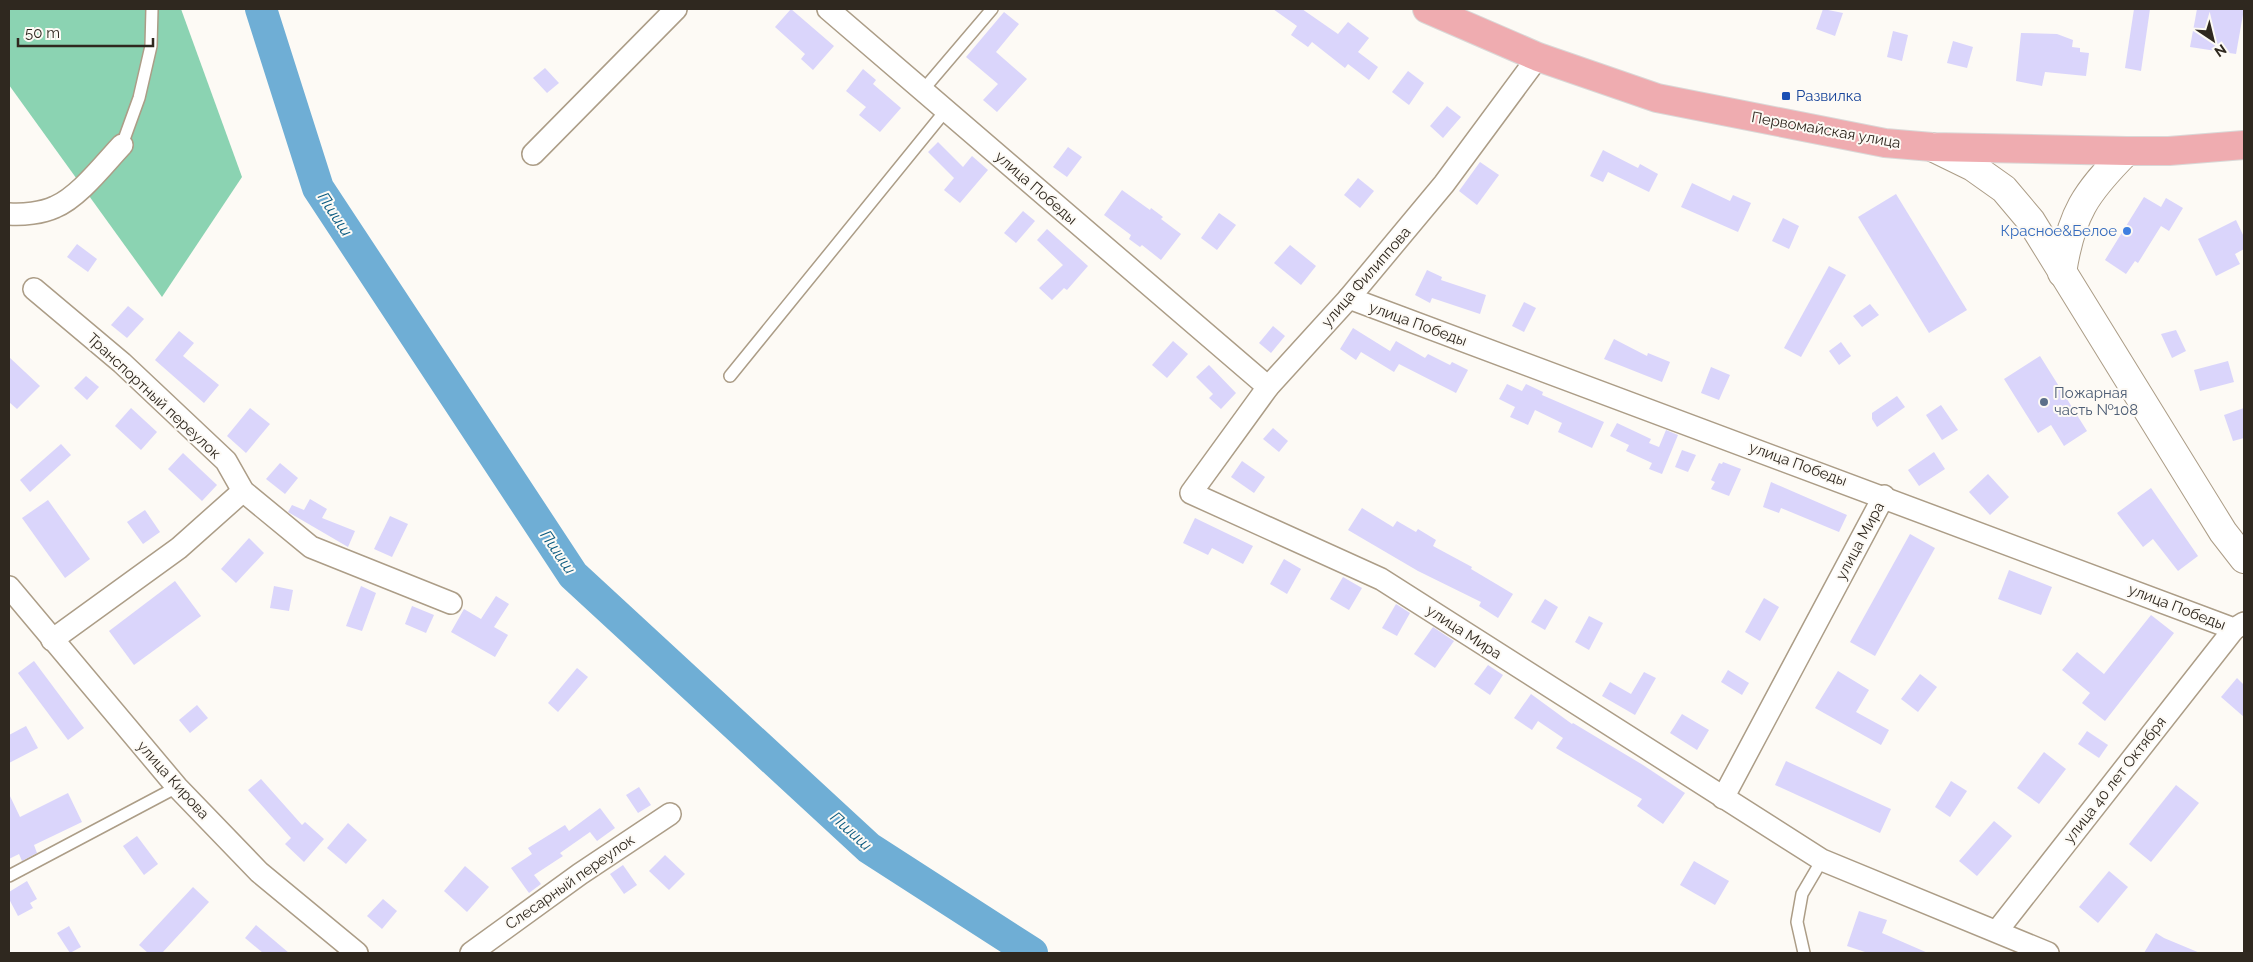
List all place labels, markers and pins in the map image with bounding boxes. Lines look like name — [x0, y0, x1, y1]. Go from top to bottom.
place label: Развилка — [1796, 87, 1862, 105]
marker: Развилка — [1780, 90, 1792, 102]
place label: Красное&Белое — [2000, 222, 2117, 240]
marker: Красное&Белое — [2121, 225, 2133, 237]
place label: Пожарная часть №108 — [2054, 384, 2138, 419]
marker: Пожарная часть №108 — [2038, 396, 2050, 408]

